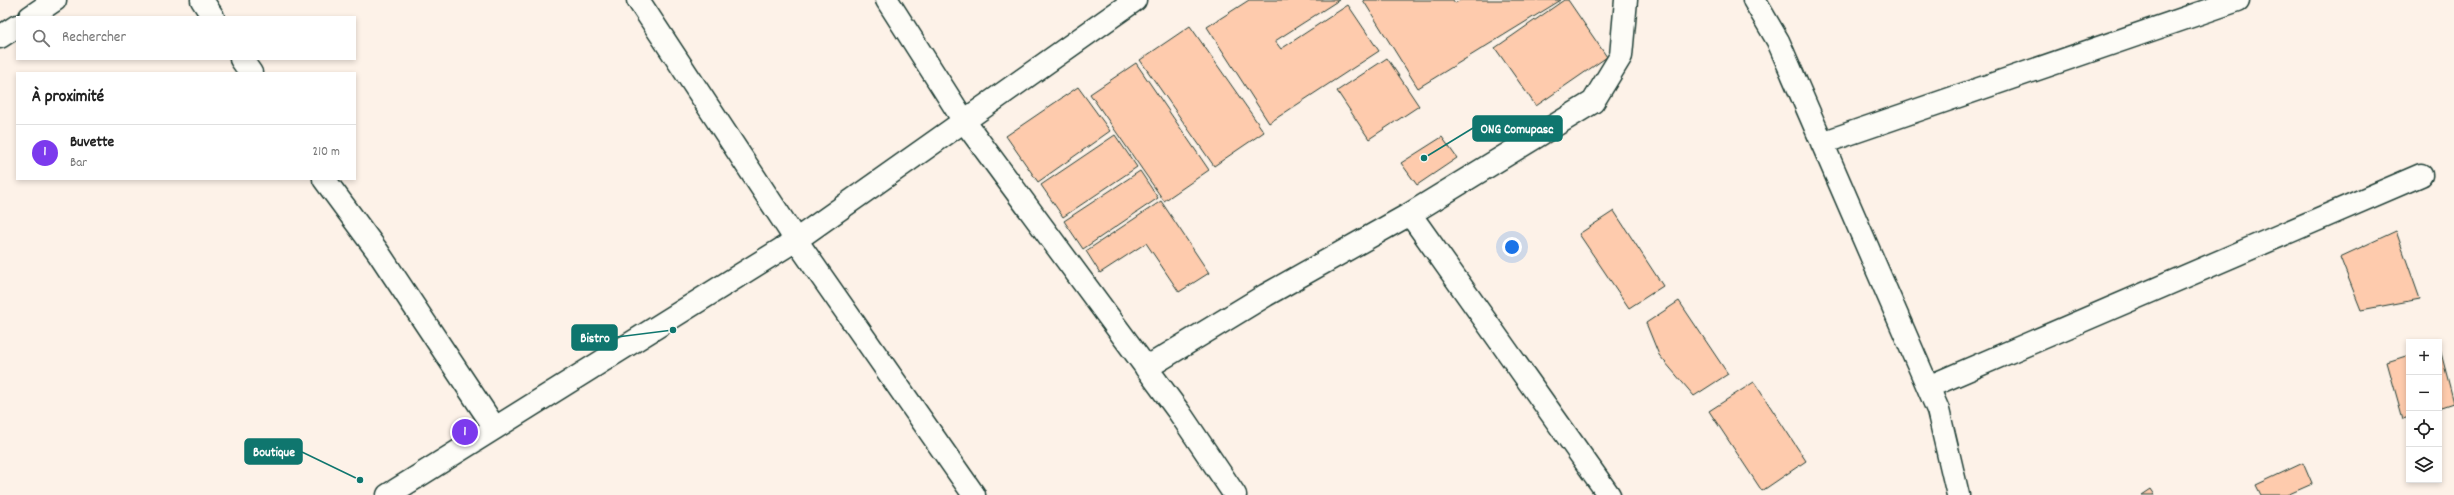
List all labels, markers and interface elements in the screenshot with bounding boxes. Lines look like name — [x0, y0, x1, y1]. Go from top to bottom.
search box — [16, 16, 356, 60]
icon: search — [30, 27, 52, 49]
text: Rechercher — [62, 27, 126, 49]
text: À proximité — [32, 86, 104, 110]
callout: ONG Comupasc — [1473, 116, 1562, 141]
text: ONG Comupasc — [1481, 121, 1553, 140]
text: Buvette — [70, 132, 114, 154]
text: 1 — [44, 143, 46, 162]
text: 210 m — [312, 143, 340, 162]
text: Bar — [70, 154, 87, 173]
your location — [1502, 237, 1522, 257]
callout: Bistro — [572, 325, 617, 350]
text: Bistro — [580, 330, 610, 349]
map controls — [2406, 339, 2442, 483]
button: + — [2406, 339, 2442, 375]
button: − — [2406, 375, 2442, 411]
button: locate — [2406, 411, 2442, 447]
pin: 1 — [452, 417, 478, 447]
callout: Boutique — [245, 439, 302, 464]
text: Boutique — [253, 444, 295, 463]
button: layers — [2406, 447, 2442, 483]

